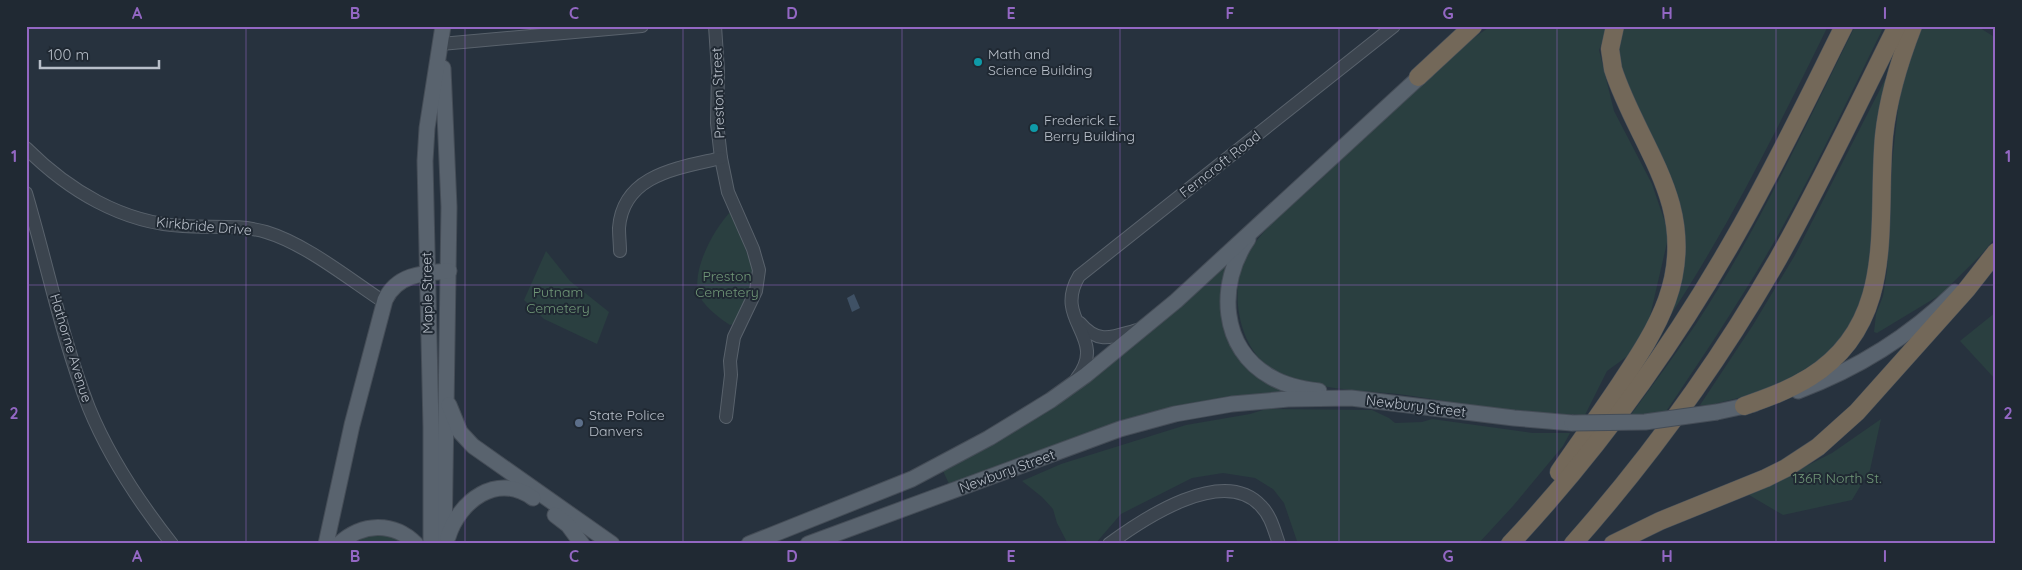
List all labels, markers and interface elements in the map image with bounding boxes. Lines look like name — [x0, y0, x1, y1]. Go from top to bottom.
text: A — [132, 3, 143, 23]
text: B — [350, 3, 360, 23]
text: C — [569, 3, 579, 23]
text: D — [786, 3, 798, 23]
text: E — [1006, 3, 1016, 23]
text: F — [1226, 3, 1235, 23]
text: G — [1442, 3, 1454, 23]
text: H — [1661, 3, 1673, 23]
text: I — [1883, 3, 1887, 23]
scale bar — [40, 38, 159, 70]
text: 100 m — [48, 45, 89, 64]
place label: Math and Science Building — [988, 45, 1093, 79]
street label: Preston Street — [707, 47, 729, 139]
marker: Math and Science Building — [972, 56, 984, 68]
place label: Frederick E. Berry Building — [1044, 111, 1135, 145]
marker: Frederick E. Berry Building — [1028, 122, 1040, 134]
street label: Ferncroft Road — [1176, 127, 1264, 201]
text: 1 — [11, 146, 17, 166]
text: 1 — [2005, 146, 2011, 166]
street label: Kirkbride Drive — [155, 213, 253, 239]
street label: Maple Street — [417, 252, 437, 334]
park label: Preston Cemetery — [695, 267, 759, 301]
park label: Putnam Cemetery — [526, 283, 590, 317]
street label: Hathorne Avenue — [46, 291, 96, 405]
street label: Newbury Street — [1365, 391, 1467, 421]
text: 2 — [9, 403, 19, 423]
text: 2 — [2003, 403, 2013, 423]
place label: State Police Danvers — [589, 406, 665, 440]
marker: State Police Danvers — [573, 417, 585, 429]
street label: Newbury Street — [957, 445, 1058, 497]
park label: 136R North St. — [1793, 469, 1881, 487]
text: A — [132, 546, 143, 566]
text: B — [350, 546, 360, 566]
text: C — [569, 546, 579, 566]
text: D — [786, 546, 798, 566]
text: E — [1006, 546, 1016, 566]
text: F — [1226, 546, 1235, 566]
text: G — [1442, 546, 1454, 566]
text: H — [1661, 546, 1673, 566]
text: I — [1883, 546, 1887, 566]

